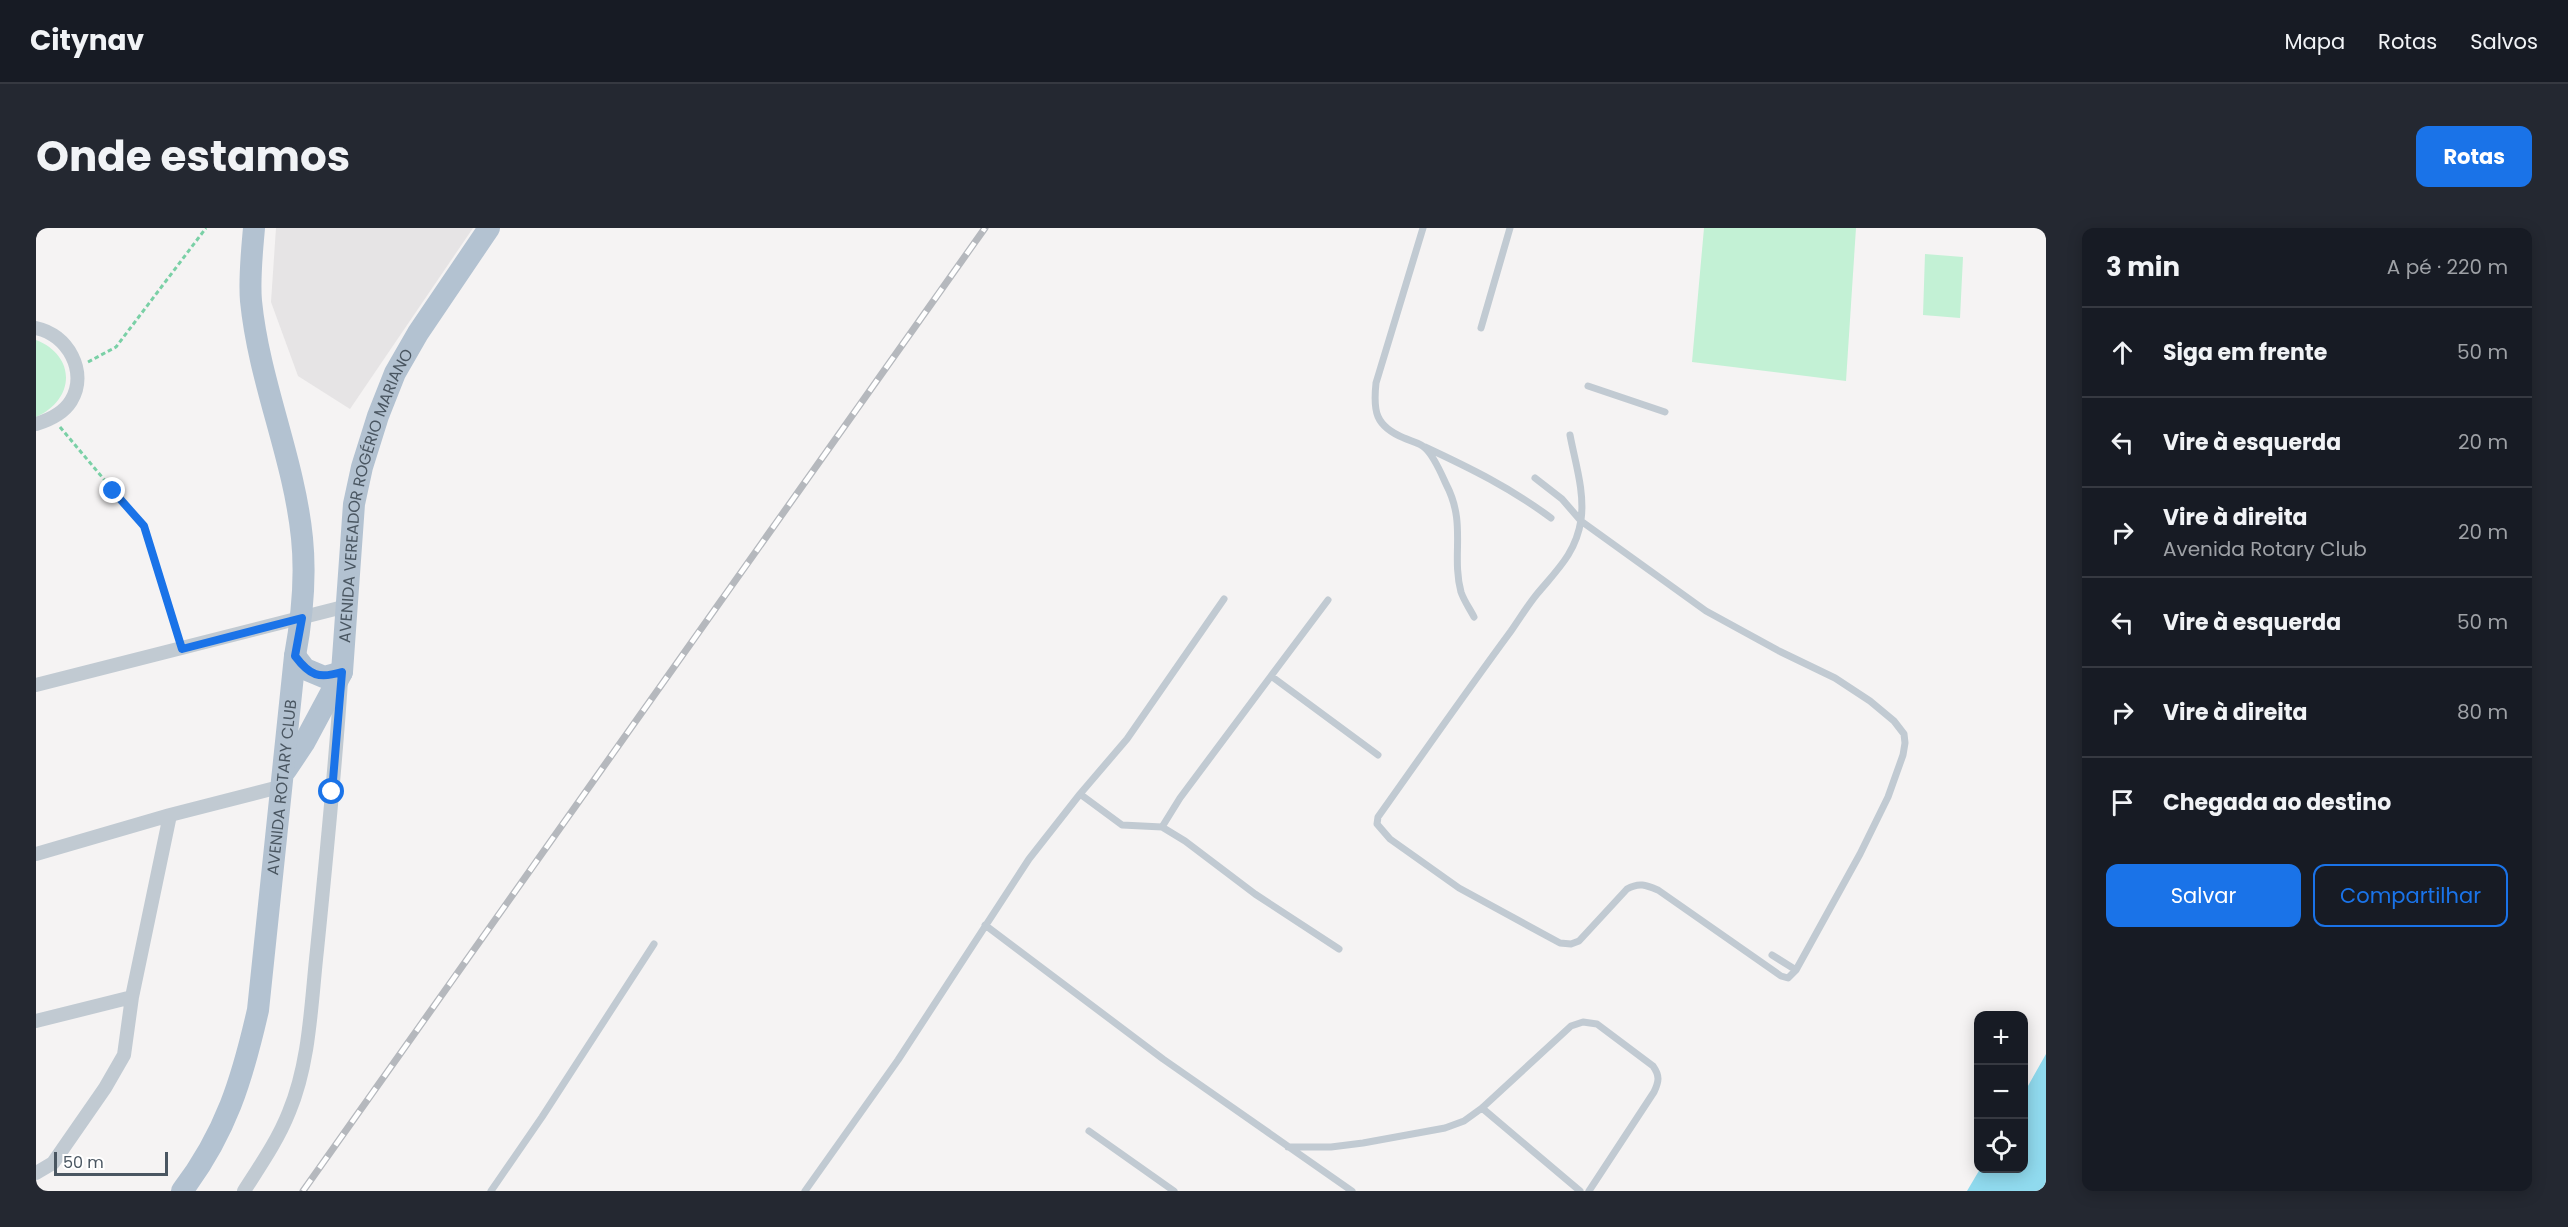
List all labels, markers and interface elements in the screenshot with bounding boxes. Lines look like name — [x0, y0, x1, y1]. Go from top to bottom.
text: Citynav — [30, 21, 144, 60]
text: Mapa — [2284, 27, 2345, 56]
text: Rotas — [2378, 27, 2437, 56]
text: Salvos — [2470, 27, 2538, 56]
button: Rotas — [2416, 126, 2532, 187]
text: Onde estamos — [36, 127, 350, 186]
text: 3 min — [2106, 249, 2180, 285]
text: A pé · 220 m — [2387, 253, 2508, 281]
icon: ahead — [2106, 336, 2139, 369]
text: Siga em frente — [2163, 337, 2327, 368]
text: 50 m — [2457, 338, 2508, 366]
street label: AVENIDA VEREADOR ROGÉRIO MARIANO — [333, 344, 419, 644]
icon: left — [2106, 426, 2139, 459]
text: Vire à esquerda — [2163, 427, 2341, 458]
text: 20 m — [2458, 428, 2508, 456]
route end — [99, 477, 125, 503]
text: Vire à direita — [2163, 502, 2308, 533]
icon: right — [2106, 516, 2139, 549]
text: 20 m — [2458, 518, 2508, 546]
text: Avenida Rotary Club — [2163, 535, 2367, 563]
icon: left — [2106, 606, 2139, 639]
text: Vire à esquerda — [2163, 607, 2341, 638]
text: 50 m — [2457, 608, 2508, 636]
icon: right — [2106, 696, 2139, 729]
text: Vire à direita — [2163, 697, 2308, 728]
street label: AVENIDA ROTARY CLUB — [261, 698, 302, 876]
text: 80 m — [2457, 698, 2508, 726]
route start — [318, 778, 344, 804]
icon: arrive — [2106, 786, 2139, 819]
text: Chegada ao destino — [2163, 787, 2391, 818]
button: Salvar — [2106, 864, 2301, 927]
button: Compartilhar — [2313, 864, 2508, 927]
map controls — [1974, 1011, 2028, 1173]
button: + — [1974, 1011, 2028, 1065]
button: − — [1974, 1065, 2028, 1119]
button: locate — [1974, 1119, 2028, 1173]
scale bar — [54, 1149, 168, 1176]
text: 50 m — [63, 1151, 104, 1174]

